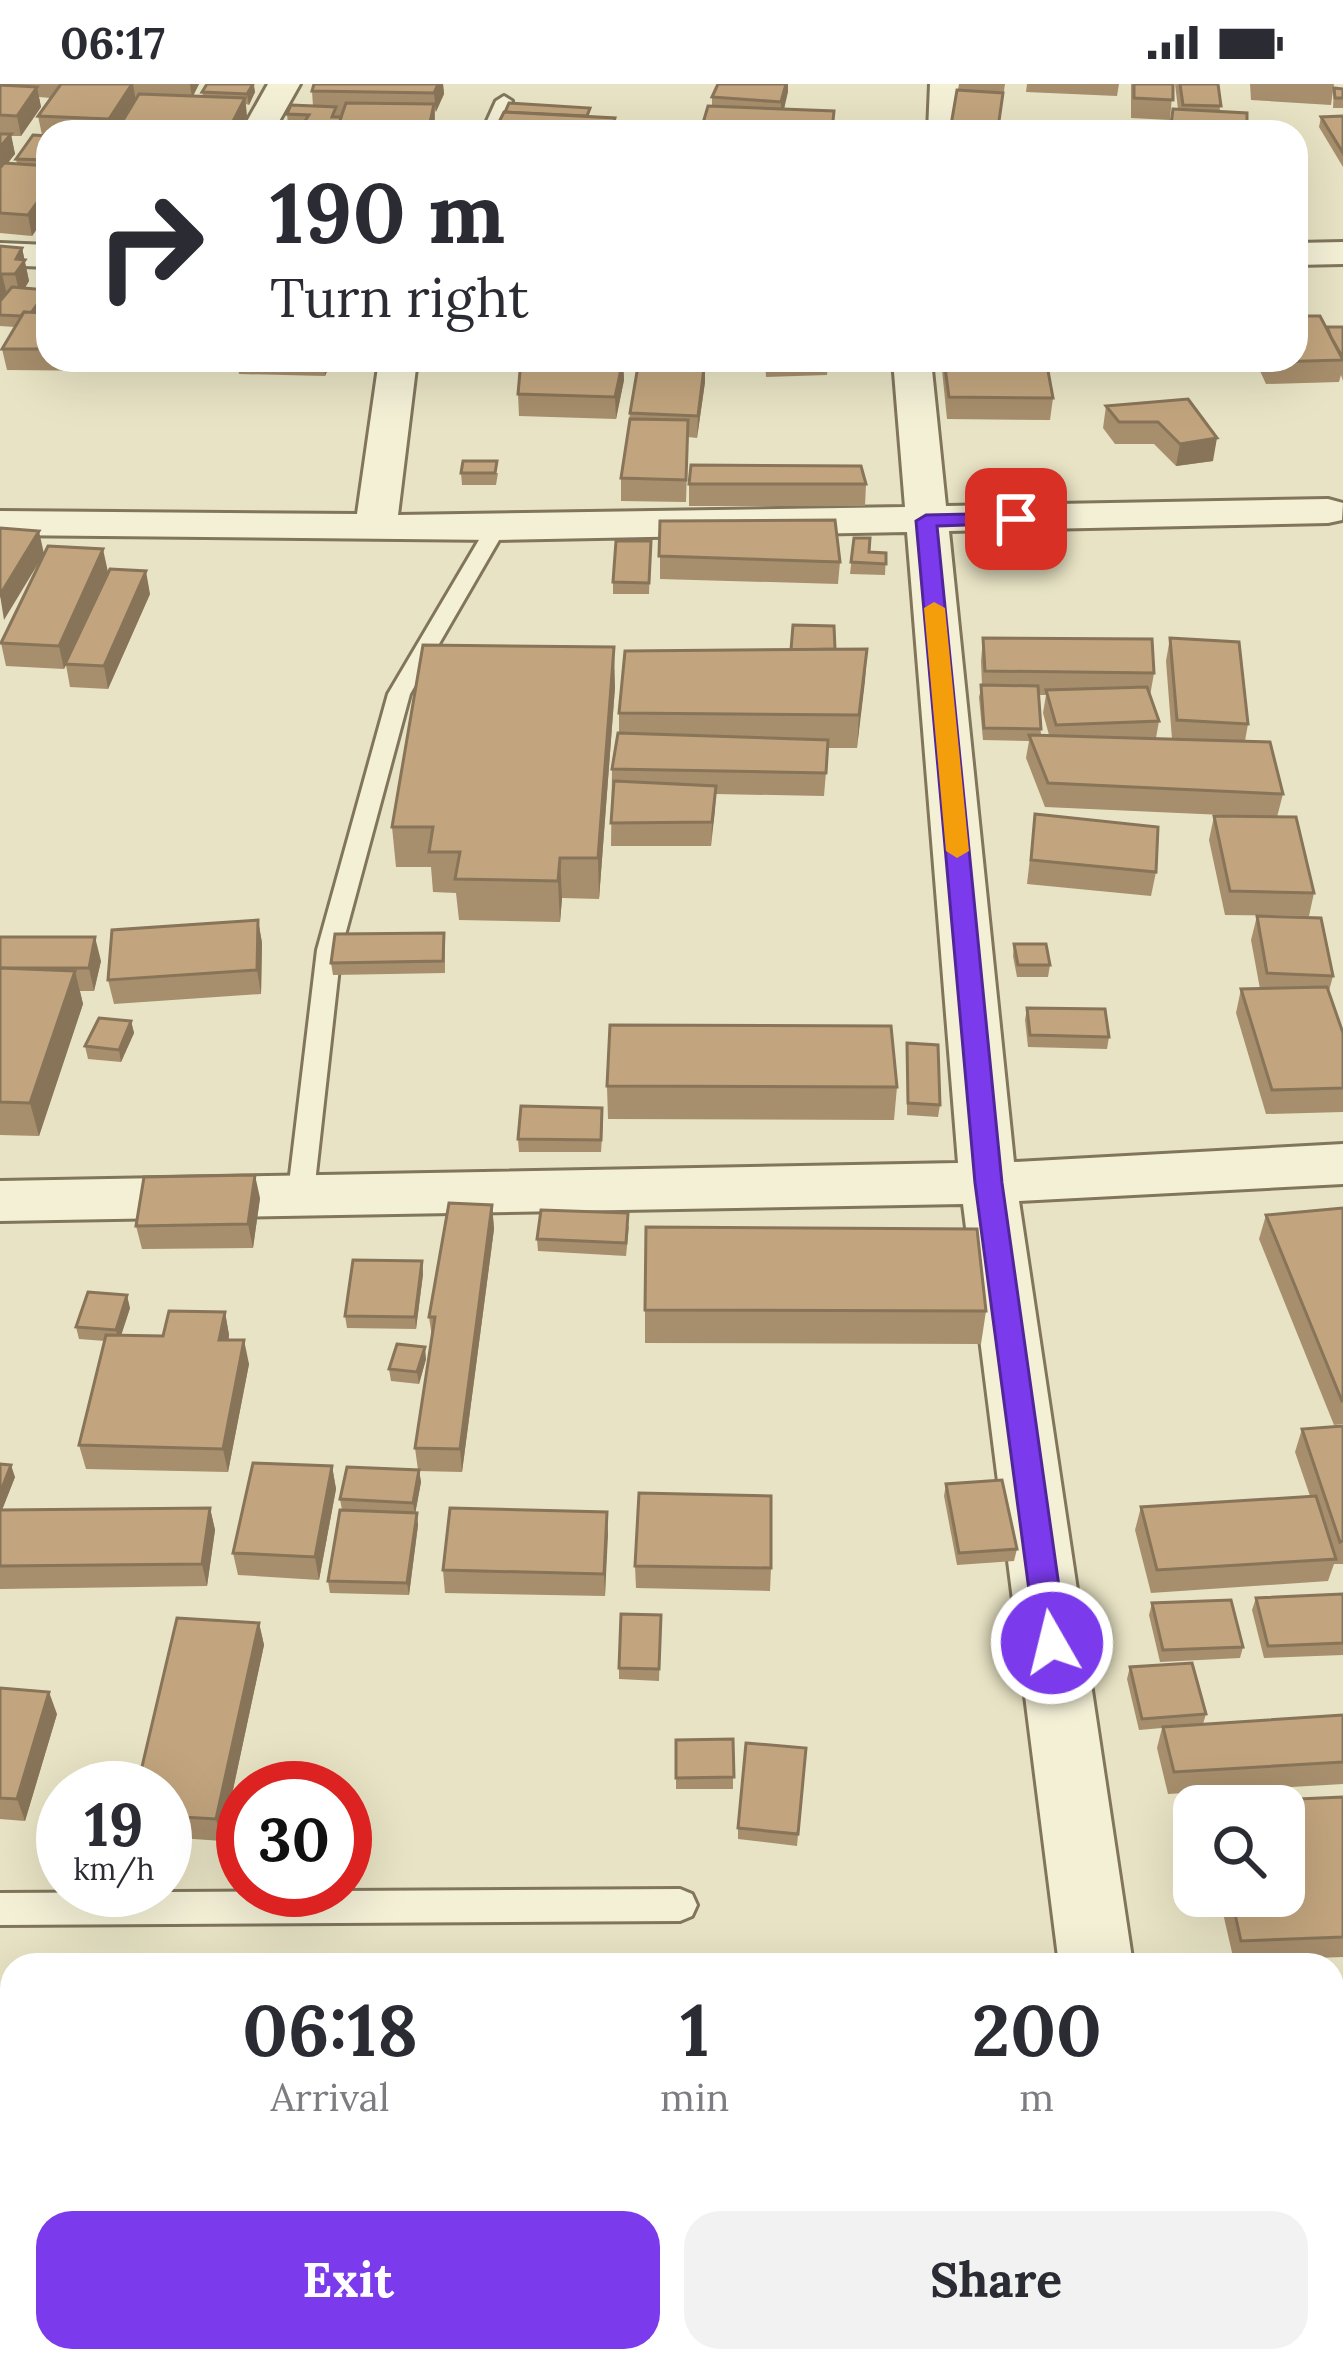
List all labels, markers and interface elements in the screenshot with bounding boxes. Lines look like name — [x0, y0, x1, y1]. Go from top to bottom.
text: 06:17 — [60, 14, 165, 71]
text: 190 m — [270, 158, 505, 266]
icon: right — [72, 168, 228, 324]
text: Turn right — [270, 263, 529, 332]
pin — [965, 468, 1067, 570]
icon: arrive — [983, 486, 1049, 552]
position arrow — [989, 1580, 1115, 1706]
speed limit sign: 30 — [216, 1761, 372, 1917]
map controls — [1173, 1785, 1305, 1917]
button: search — [1173, 1785, 1305, 1917]
text: 19 — [85, 1786, 143, 1862]
text: km/h — [73, 1850, 155, 1888]
text: 06:18 — [242, 1984, 418, 2076]
text: 1 — [680, 1984, 709, 2076]
text: 200 — [972, 1984, 1102, 2076]
text: Arrival — [270, 2072, 390, 2122]
text: min — [660, 2072, 730, 2122]
text: m — [1019, 2072, 1054, 2122]
button: Exit — [36, 2211, 660, 2349]
button: Share — [684, 2211, 1308, 2349]

